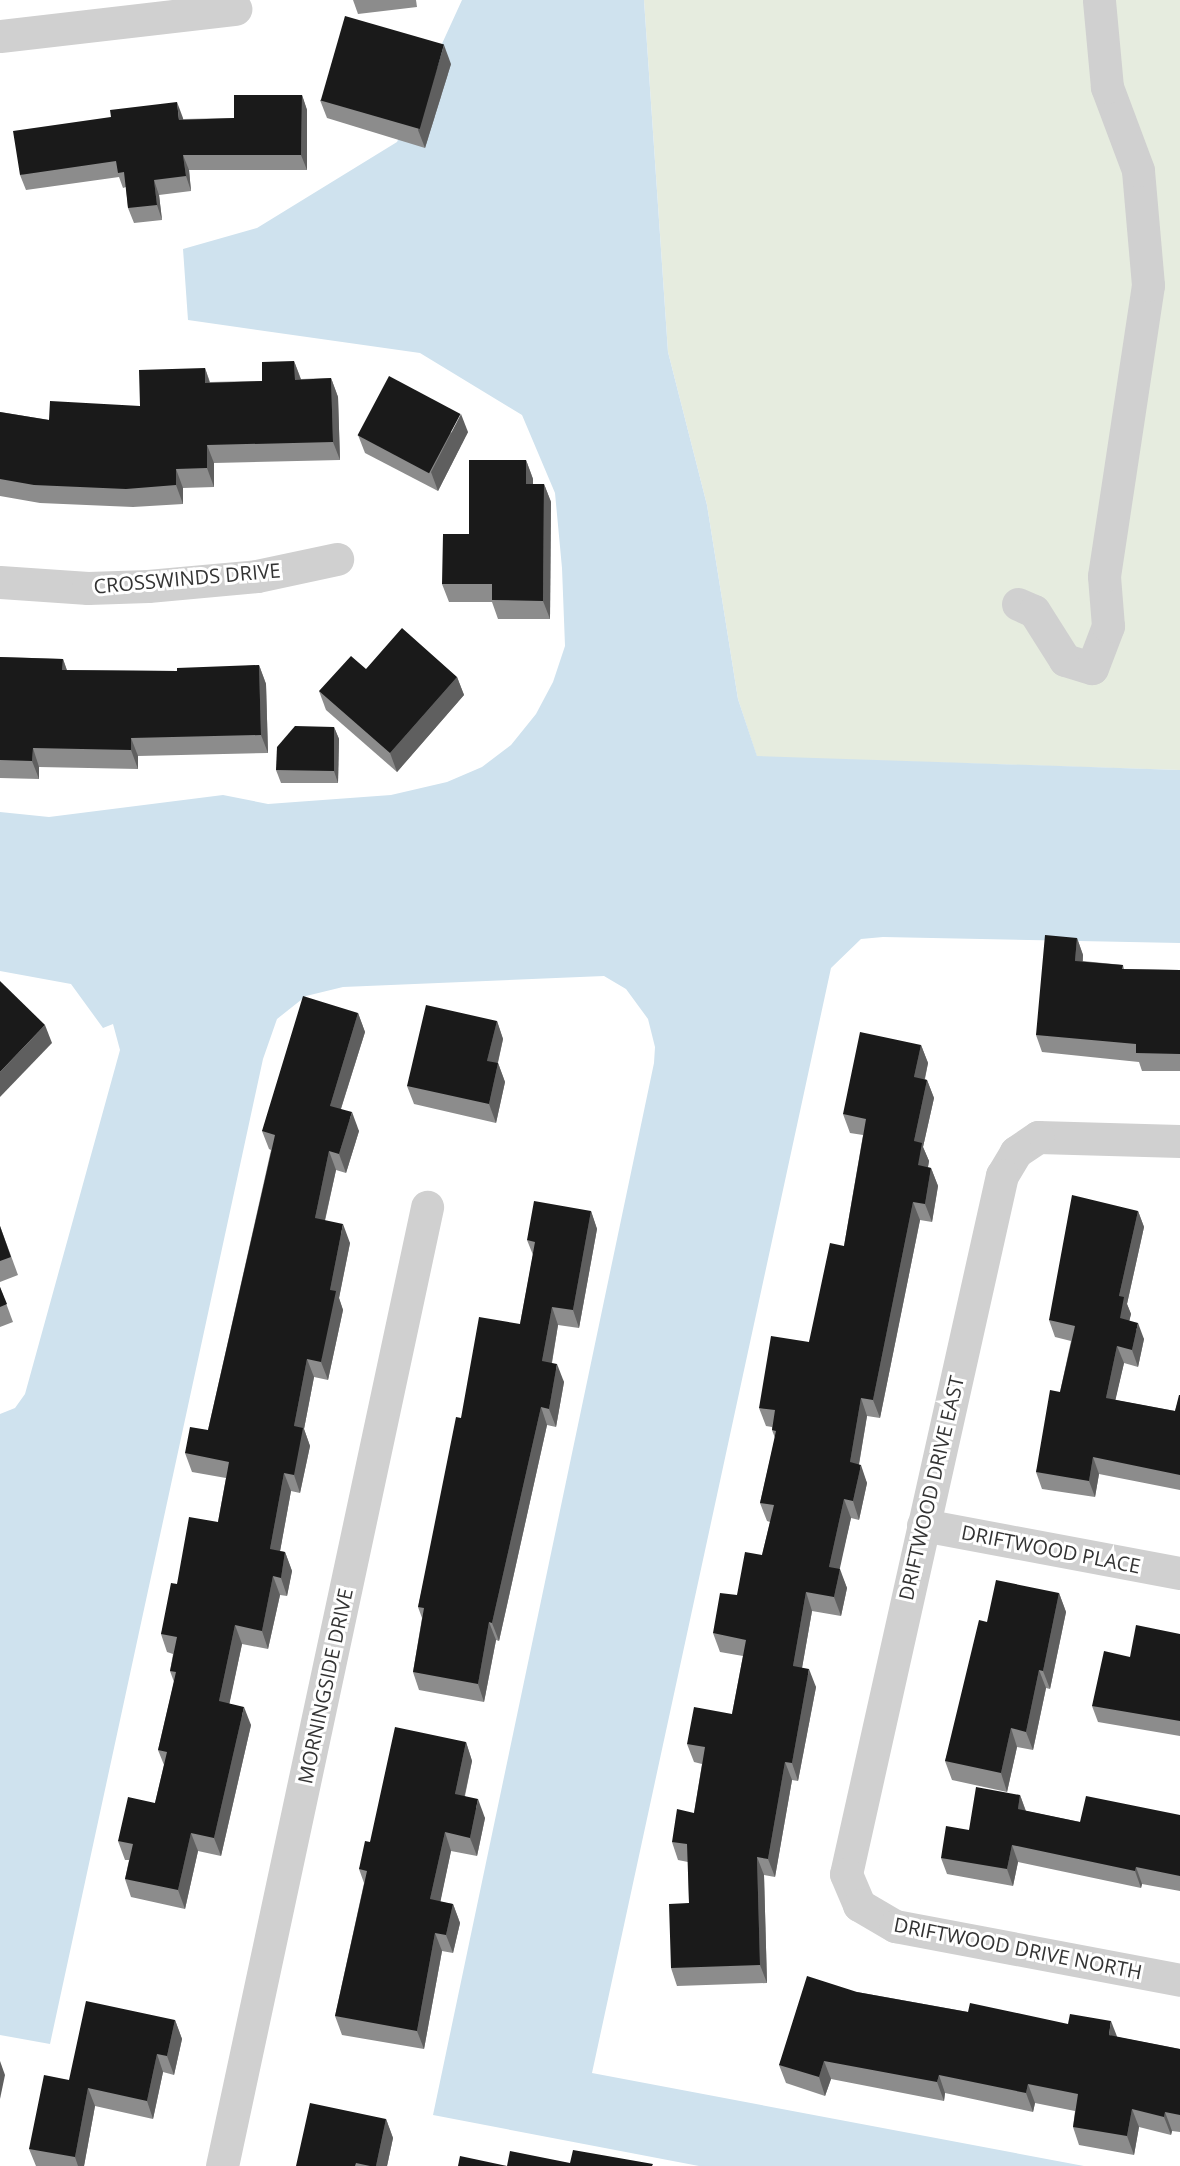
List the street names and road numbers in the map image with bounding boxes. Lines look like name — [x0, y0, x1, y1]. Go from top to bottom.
street label: CROSSWINDS DRIVE — [92, 558, 282, 598]
street label: DRIFTWOOD DRIVE EAST — [893, 1374, 969, 1602]
street label: DRIFTWOOD PLACE — [959, 1520, 1143, 1578]
street label: MORNINGSIDE DRIVE — [293, 1586, 357, 1786]
street label: DRIFTWOOD DRIVE NORTH — [892, 1912, 1144, 1984]

